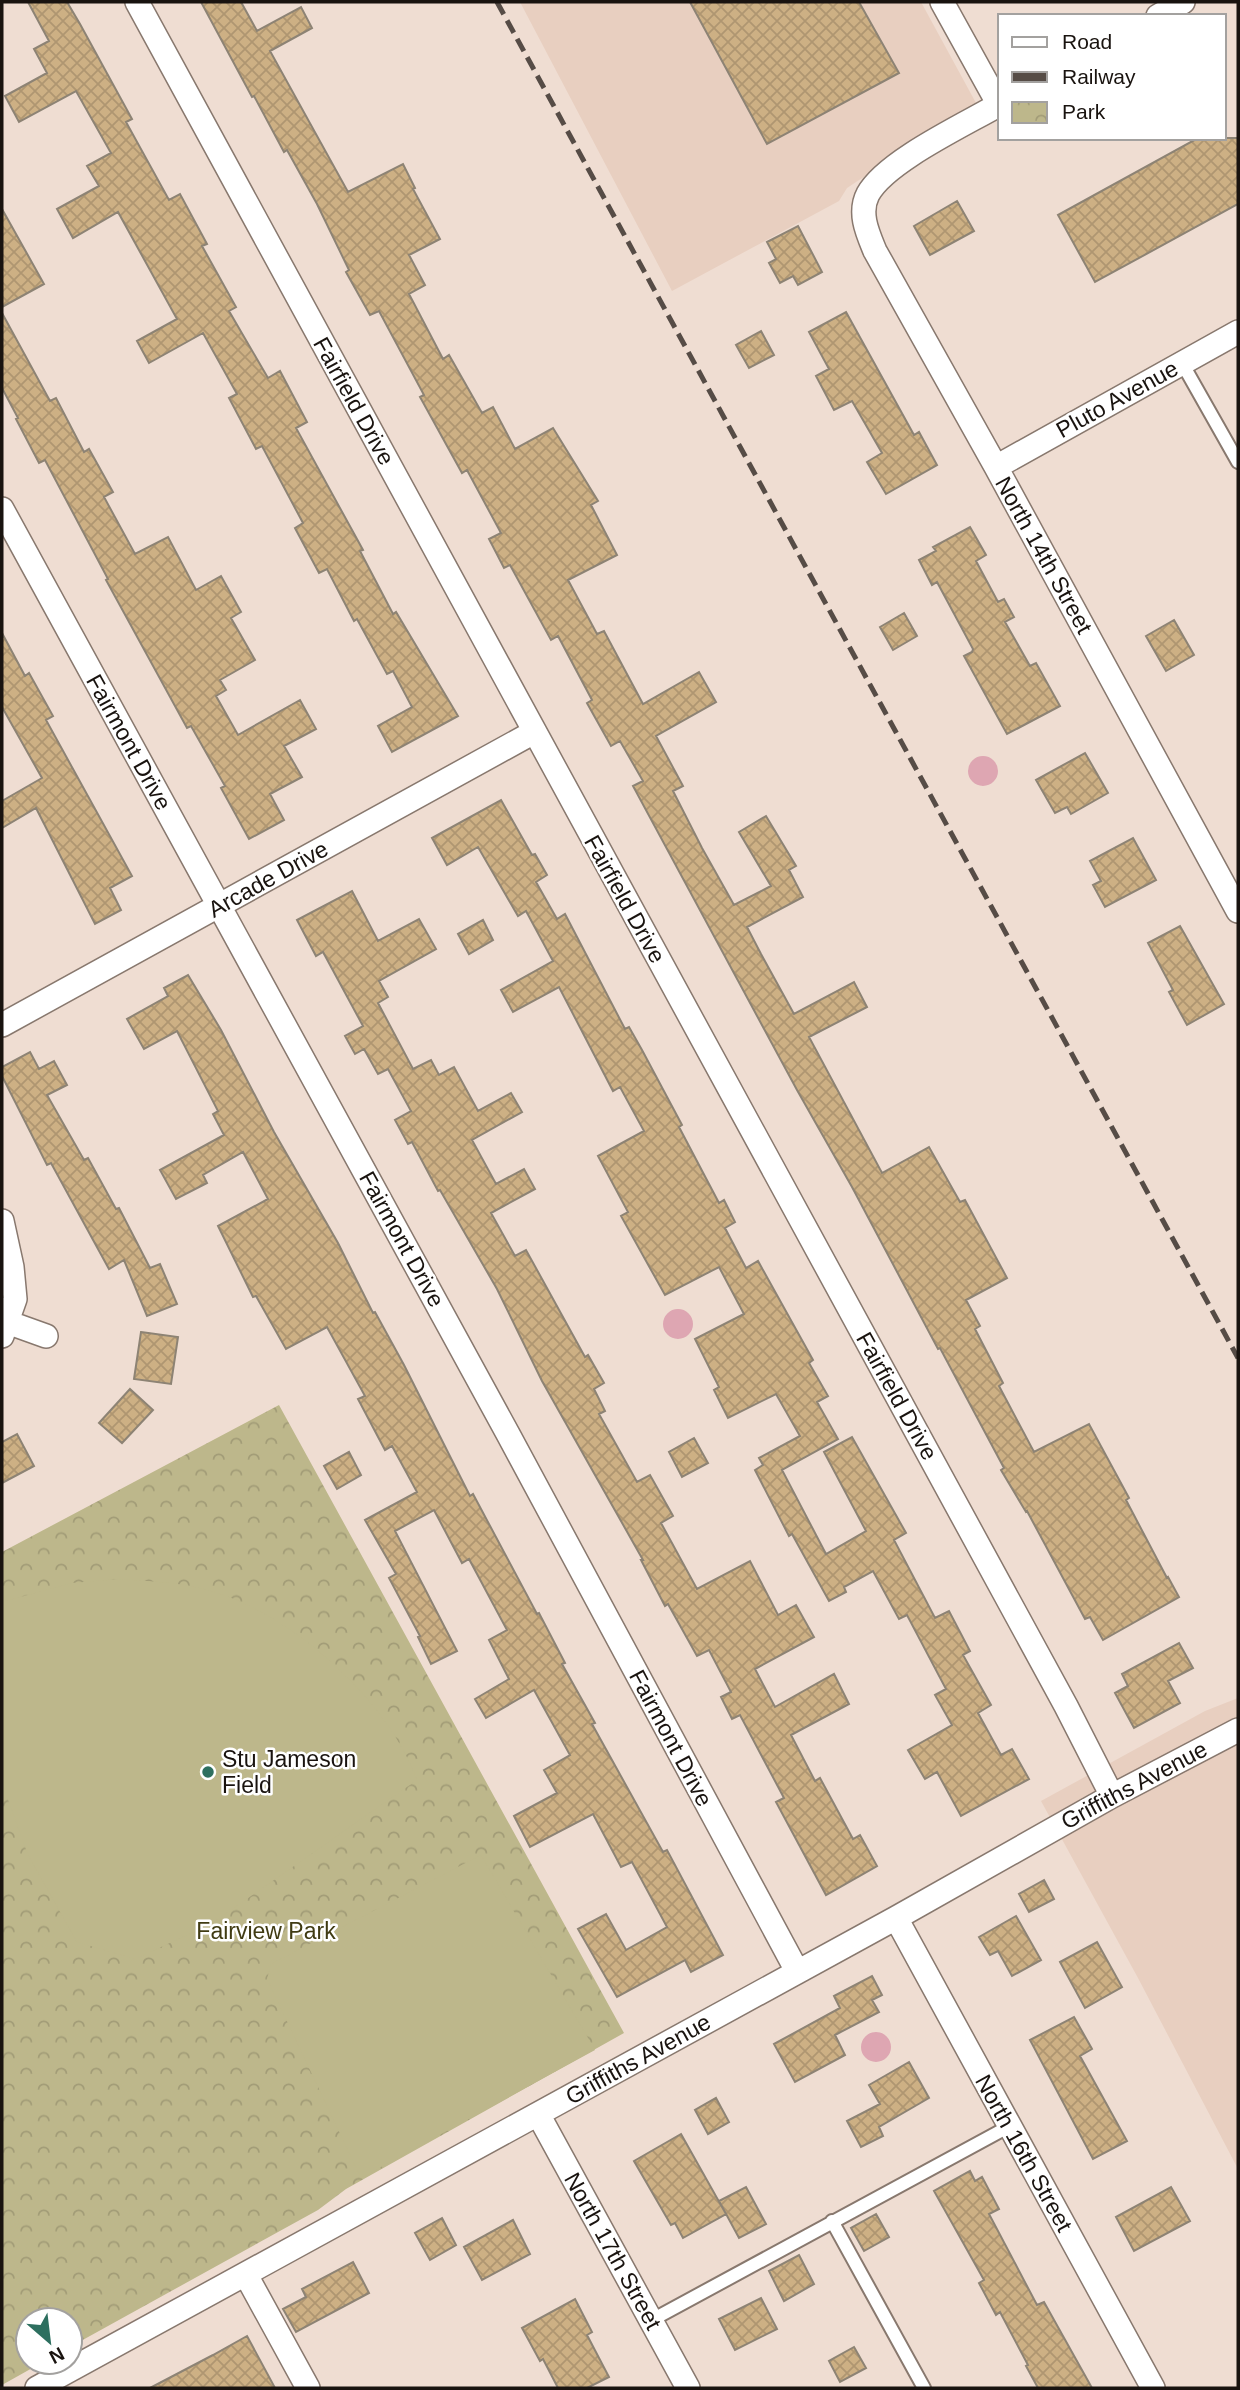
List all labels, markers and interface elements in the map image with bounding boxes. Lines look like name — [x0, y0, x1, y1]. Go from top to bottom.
legend — [998, 14, 1226, 140]
text: Road — [1062, 30, 1112, 53]
text: Railway — [1062, 65, 1136, 88]
text: Park — [1062, 100, 1106, 123]
street label: Fairfield Drive — [308, 333, 400, 469]
street label: Pluto Avenue — [1052, 355, 1182, 443]
street label: North 14th Street — [990, 472, 1098, 638]
street label: Fairmont Drive — [81, 670, 177, 814]
street label: Fairfield Drive — [579, 831, 671, 967]
street label: Arcade Drive — [204, 835, 332, 923]
street label: Fairmont Drive — [354, 1167, 450, 1311]
street label: Fairfield Drive — [851, 1328, 943, 1464]
street label: Fairmont Drive — [624, 1665, 718, 1811]
street label: Griffiths Avenue — [1057, 1736, 1211, 1834]
place label: Stu Jameson Field — [222, 1746, 356, 1798]
marker: Stu Jameson Field — [200, 1764, 216, 1780]
park label: Fairview Park — [196, 1918, 336, 1944]
street label: Griffiths Avenue — [561, 2008, 715, 2110]
street label: North 16th Street — [970, 2070, 1078, 2236]
street label: North 17th Street — [559, 2168, 667, 2334]
north arrow — [14, 2306, 84, 2376]
text: N — [46, 2343, 68, 2368]

